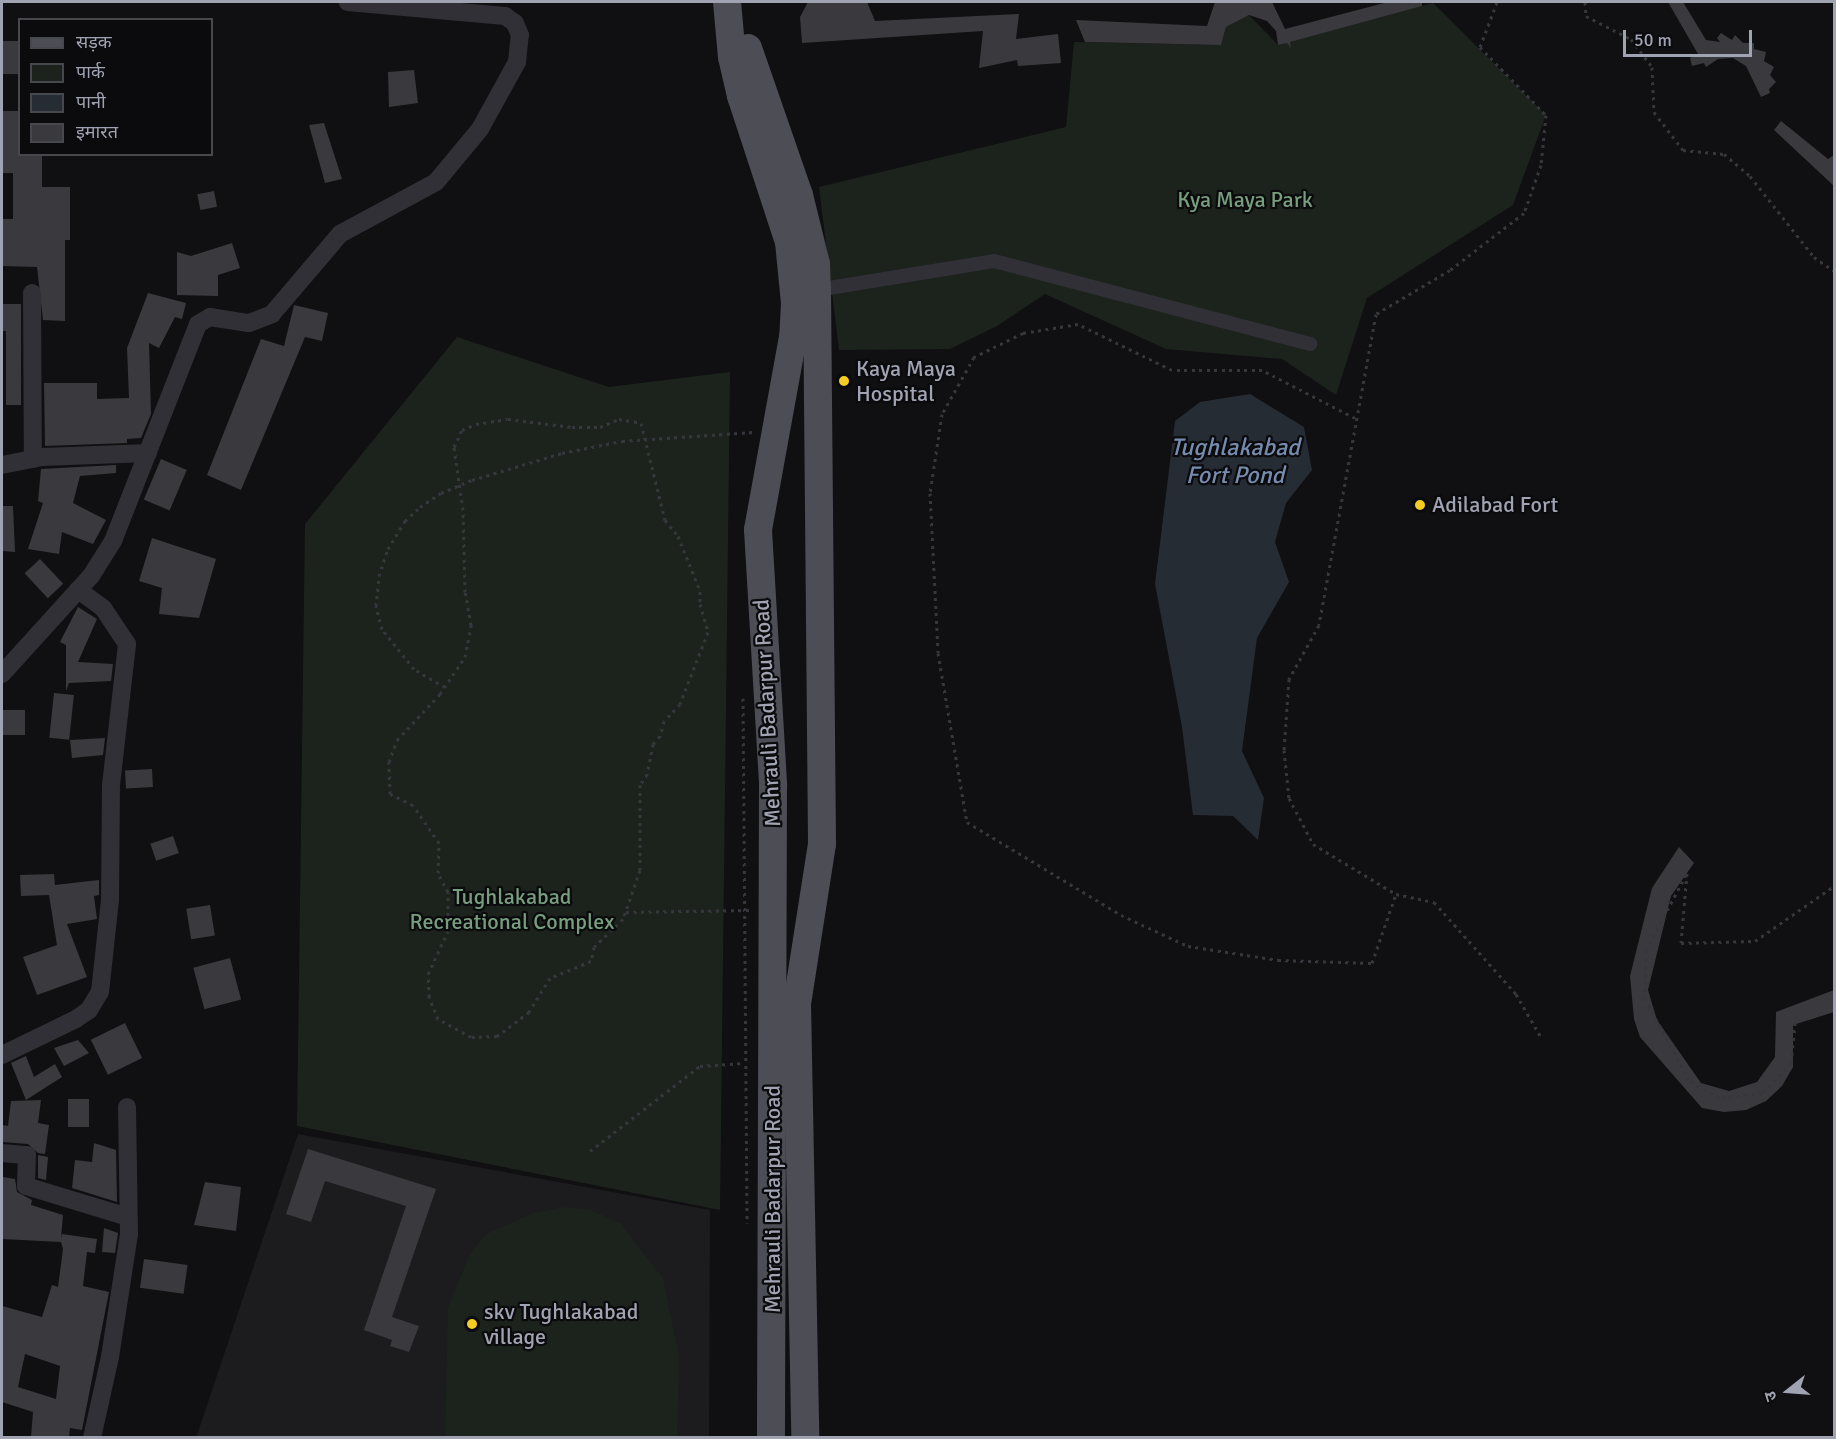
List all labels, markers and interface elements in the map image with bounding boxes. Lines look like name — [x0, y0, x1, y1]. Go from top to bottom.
legend — [18, 18, 213, 156]
scale bar — [1626, 18, 1755, 56]
text: 50 m — [1634, 29, 1672, 51]
text: सड़क — [76, 31, 112, 53]
text: पार्क — [76, 61, 105, 83]
text: पानी — [76, 91, 106, 113]
text: इमारत — [76, 121, 118, 143]
park label: Kya Maya Park — [1177, 187, 1313, 213]
place label: Kaya Maya Hospital — [856, 355, 956, 406]
marker: Kaya Maya Hospital — [837, 374, 851, 388]
water label: Tughlakabad Fort Pond — [1170, 434, 1300, 490]
place label: Adilabad Fort — [1432, 492, 1558, 518]
marker: Adilabad Fort — [1413, 498, 1427, 512]
street label: Mehrauli Badarpur Road — [748, 598, 786, 828]
park label: Tughlakabad Recreational Complex — [410, 883, 614, 934]
street label: Mehrauli Badarpur Road — [760, 1085, 786, 1313]
place label: skv Tughlakabad village — [484, 1298, 638, 1350]
marker: skv Tughlakabad village — [465, 1317, 479, 1331]
north arrow — [1758, 1361, 1818, 1421]
text: उ — [1760, 1389, 1782, 1404]

